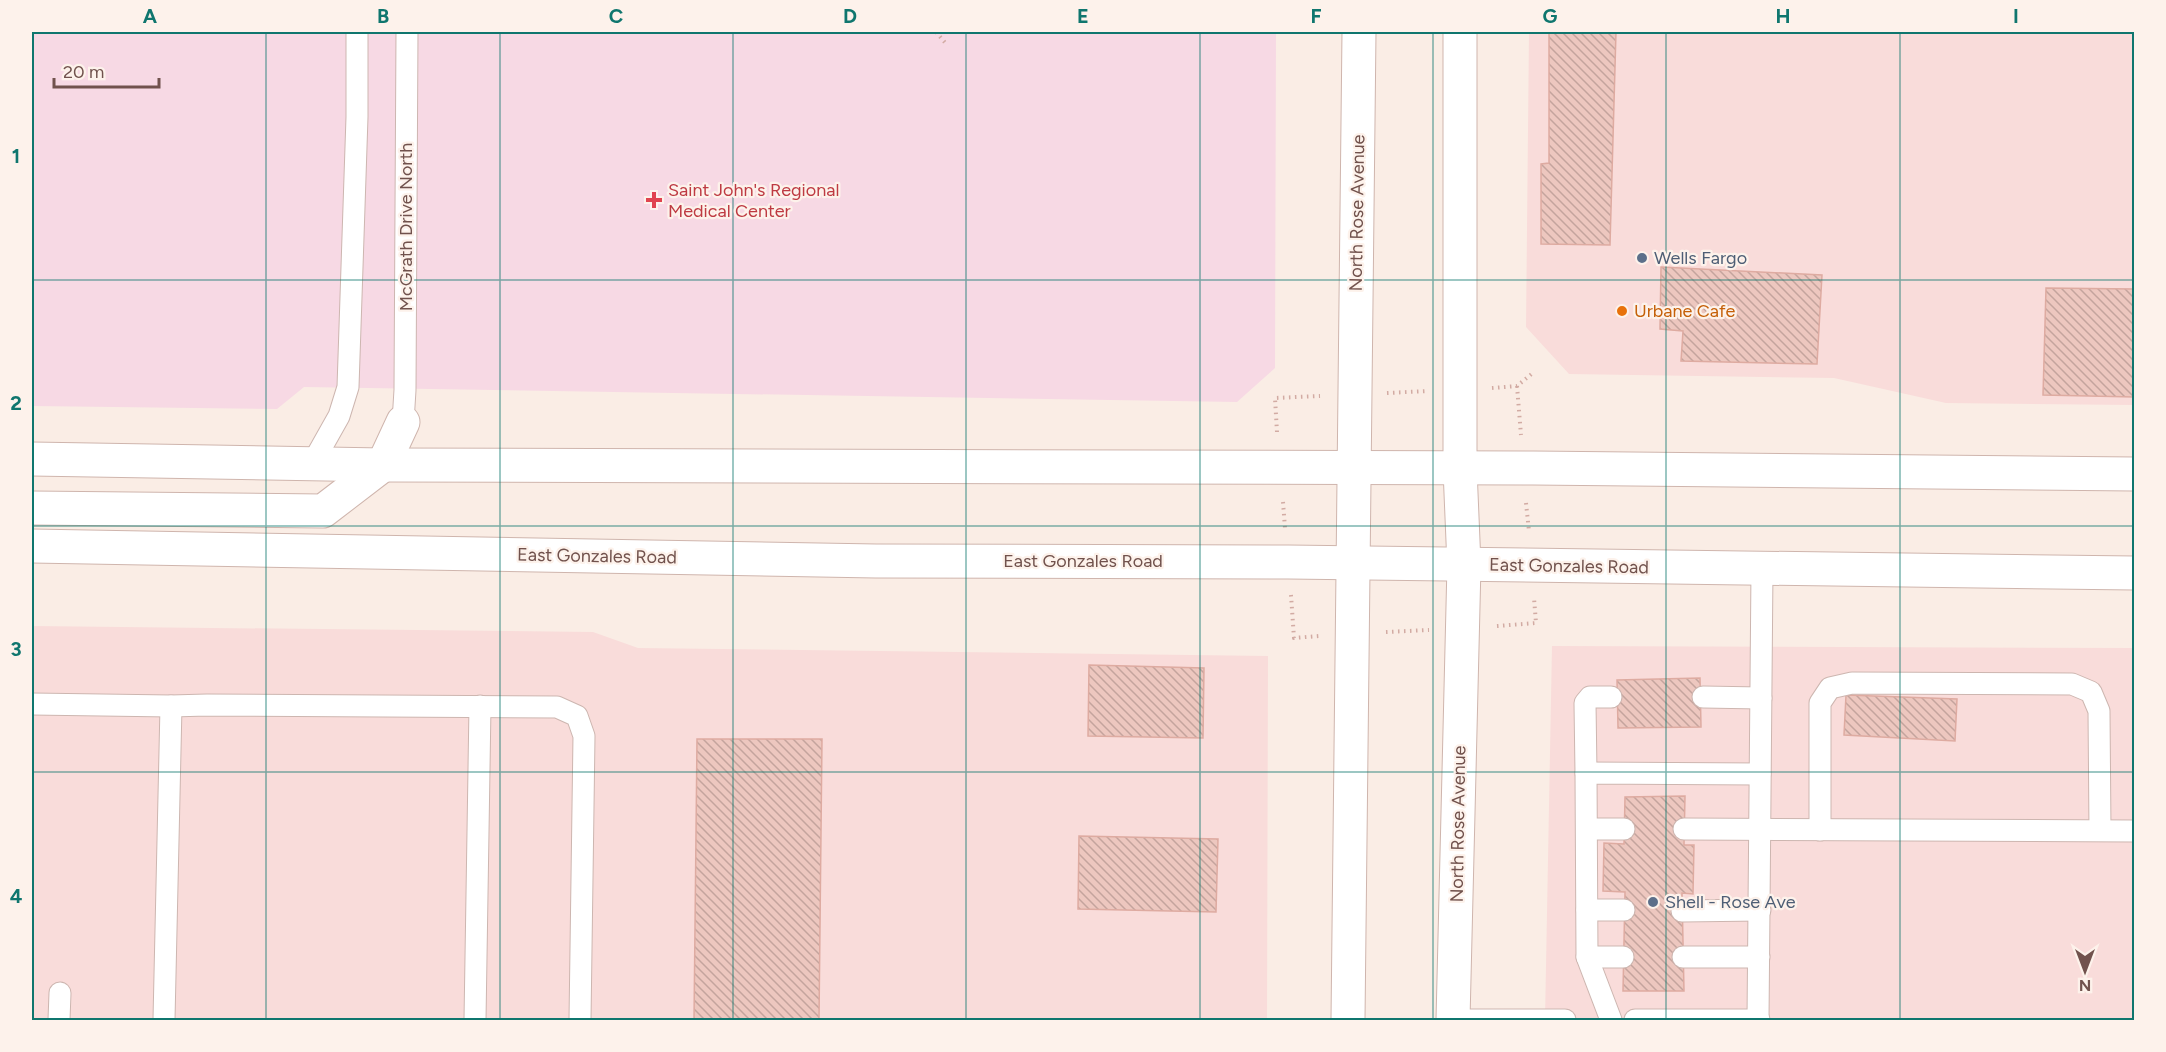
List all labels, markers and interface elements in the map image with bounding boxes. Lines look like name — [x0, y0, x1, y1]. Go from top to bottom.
text: A — [143, 4, 158, 28]
text: B — [377, 4, 389, 28]
text: C — [609, 4, 623, 28]
text: D — [843, 4, 857, 28]
text: E — [1077, 4, 1089, 28]
text: F — [1310, 4, 1322, 28]
text: G — [1543, 4, 1558, 28]
text: H — [1776, 4, 1791, 28]
text: I — [2013, 4, 2019, 28]
scale bar — [54, 51, 159, 89]
text: 20 m — [63, 61, 104, 83]
street label: North Rose Avenue — [1345, 134, 1369, 292]
street label: McGrath Drive North — [395, 143, 417, 311]
text: 1 — [12, 144, 20, 168]
place label: Saint John's Regional Medical Center — [668, 179, 839, 222]
marker: Saint John's Regional Medical Center — [645, 191, 663, 209]
place label: Wells Fargo — [1654, 247, 1747, 269]
marker: Wells Fargo — [1635, 251, 1649, 265]
place label: Urbane Cafe — [1634, 300, 1736, 322]
marker: Urbane Cafe — [1615, 304, 1629, 318]
text: 2 — [10, 391, 22, 415]
street label: East Gonzales Road — [517, 544, 677, 568]
street label: East Gonzales Road — [1003, 550, 1163, 572]
street label: East Gonzales Road — [1489, 554, 1649, 578]
text: 3 — [10, 637, 22, 661]
street label: North Rose Avenue — [1446, 745, 1470, 903]
text: 4 — [10, 884, 23, 908]
place label: Shell - Rose Ave — [1665, 891, 1796, 913]
marker: Shell - Rose Ave — [1646, 895, 1660, 909]
north arrow — [2055, 941, 2115, 1001]
text: N — [2079, 976, 2091, 995]

